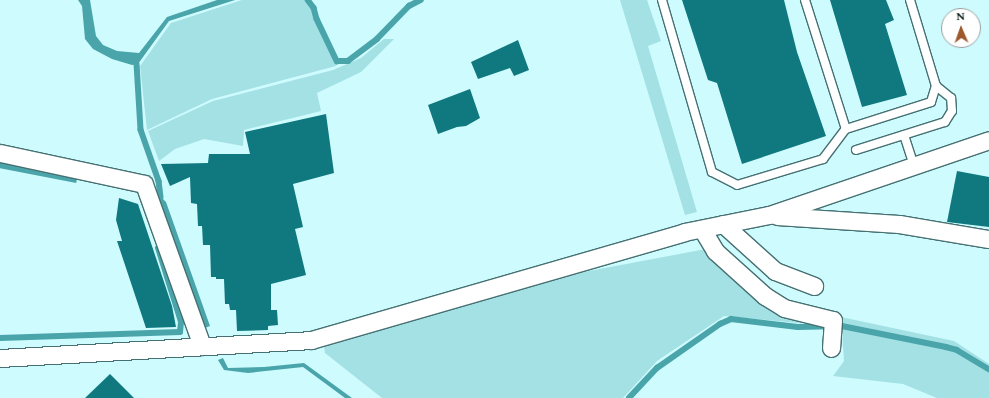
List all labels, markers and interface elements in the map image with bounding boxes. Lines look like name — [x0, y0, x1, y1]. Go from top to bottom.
north arrow — [941, 8, 981, 48]
text: N — [956, 8, 965, 25]

